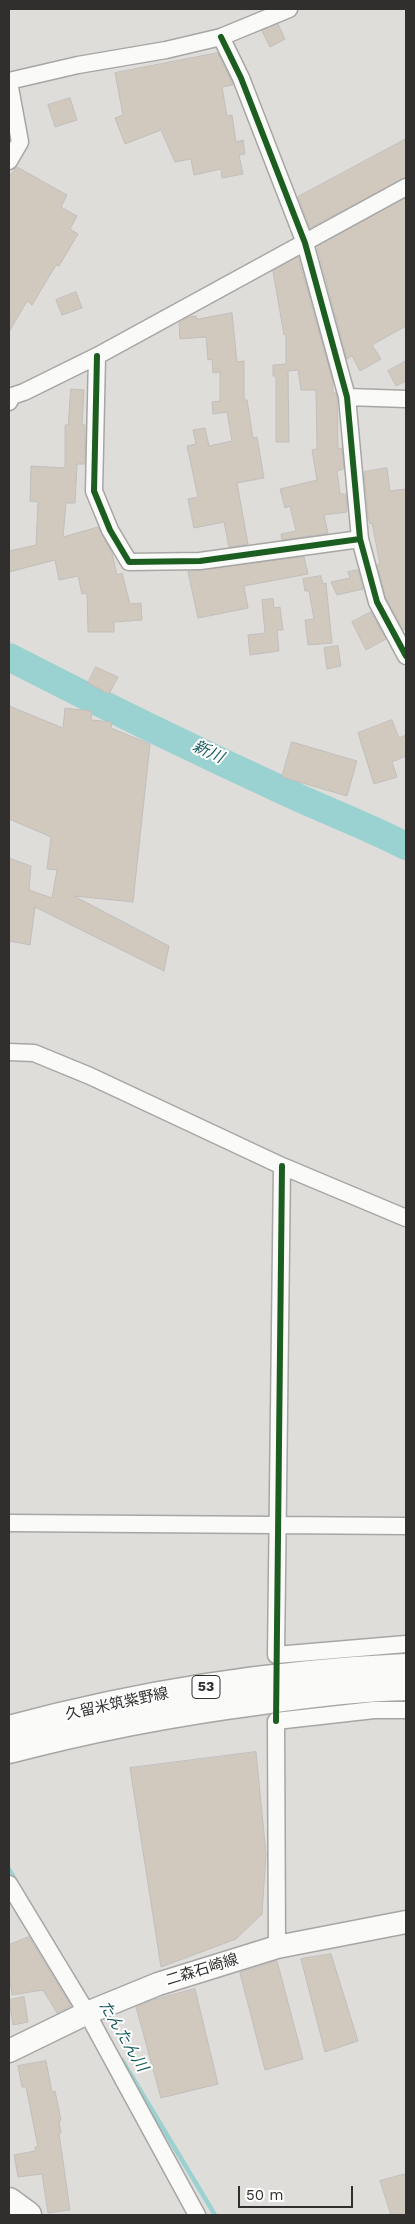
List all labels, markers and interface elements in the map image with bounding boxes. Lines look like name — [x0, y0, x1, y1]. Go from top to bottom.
water label: 新川 — [189, 737, 227, 767]
road number: 53 — [192, 1675, 220, 1698]
street label: 久留米筑紫野線 — [64, 1684, 170, 1724]
street label: 二森石崎線 — [164, 1950, 240, 1990]
water label: たんたん川 — [94, 1997, 152, 2075]
scale bar — [240, 2176, 355, 2208]
text: 50 m — [246, 2186, 283, 2204]

